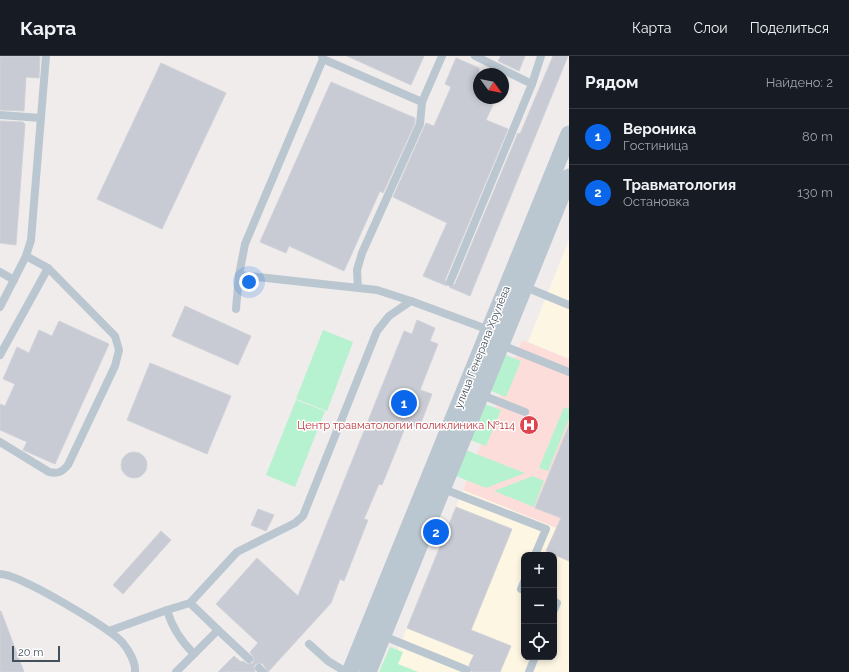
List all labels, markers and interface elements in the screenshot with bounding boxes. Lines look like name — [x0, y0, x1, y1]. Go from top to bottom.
text: Карта — [20, 17, 76, 39]
text: Карта — [632, 20, 671, 36]
text: Слои — [693, 20, 728, 36]
text: Поделиться — [750, 20, 829, 36]
north arrow — [473, 68, 509, 104]
text: Рядом — [585, 72, 638, 92]
text: Найдено: 2 — [766, 75, 833, 90]
text: Вероника — [623, 120, 696, 138]
text: 1 — [595, 129, 601, 144]
text: 80 m — [802, 129, 833, 144]
text: Гостиница — [623, 138, 688, 153]
text: Травматология — [623, 176, 736, 194]
text: 2 — [594, 185, 602, 200]
text: 130 m — [797, 185, 833, 200]
text: Остановка — [623, 194, 689, 209]
your location — [239, 272, 259, 292]
street label: улица Генерала Хрулёва — [452, 284, 513, 410]
pin: 1 — [391, 388, 417, 418]
hospital icon: Центр травматологии поликлиника №114 — [518, 414, 540, 436]
place label: Центр травматологии поликлиника №114 — [297, 419, 515, 432]
pin: 2 — [423, 517, 449, 547]
map controls — [521, 552, 557, 660]
button: + — [521, 552, 557, 588]
button: − — [521, 588, 557, 624]
button: locate — [521, 624, 557, 660]
scale bar — [12, 644, 60, 663]
text: 20 m — [18, 646, 43, 659]

